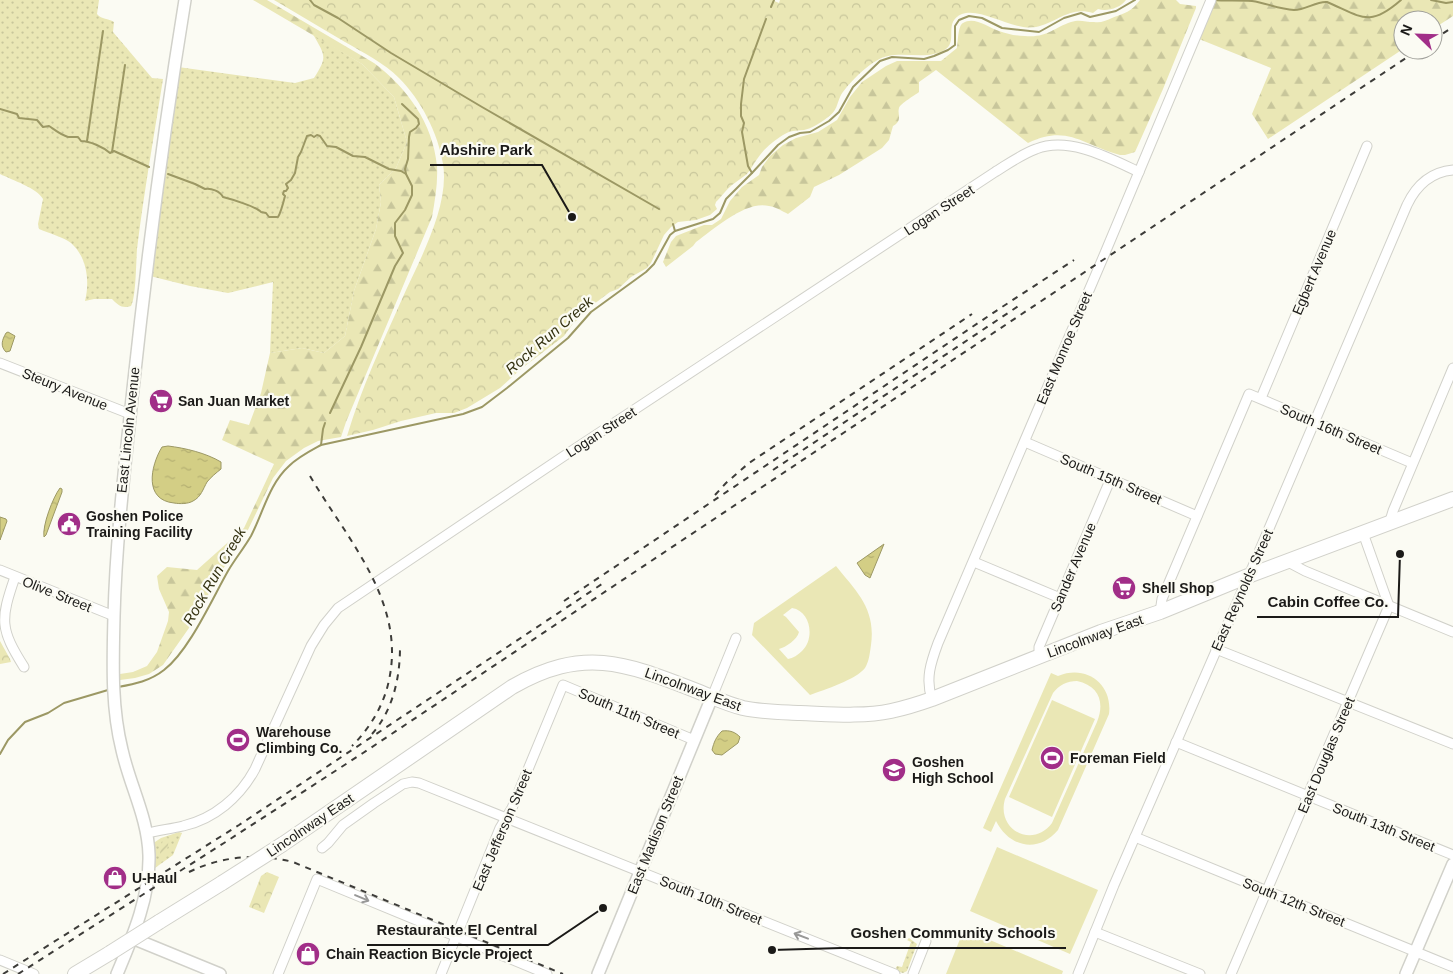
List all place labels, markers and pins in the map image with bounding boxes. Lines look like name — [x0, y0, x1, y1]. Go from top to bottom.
callout: Abshire Park — [430, 135, 542, 165]
supermarket icon: San Juan Market — [148, 388, 174, 414]
place label: San Juan Market — [178, 393, 290, 409]
place label: Goshen Police Training Facility — [86, 508, 193, 540]
public building icon: Goshen Police Training Facility — [56, 511, 82, 537]
supermarket icon: Shell Shop — [1111, 575, 1137, 601]
place label: Shell Shop — [1142, 580, 1214, 596]
callout: Cabin Coffee Co. — [1257, 587, 1398, 617]
place label: Warehouse Climbing Co. — [256, 724, 342, 756]
sports icon: Warehouse Climbing Co. — [225, 727, 251, 753]
sports icon: Foreman Field — [1039, 745, 1065, 771]
place label: Foreman Field — [1070, 750, 1166, 766]
place label: Goshen High School — [912, 754, 994, 786]
school or university icon: Goshen High School — [881, 757, 907, 783]
shop icon: U-Haul — [102, 865, 128, 891]
place label: U-Haul — [132, 870, 177, 886]
callout: Restaurante El Central — [367, 915, 548, 945]
callout: Goshen Community Schools — [841, 918, 1066, 948]
shop icon: Chain Reaction Bicycle Project — [295, 941, 321, 967]
place label: Chain Reaction Bicycle Project — [326, 946, 533, 962]

